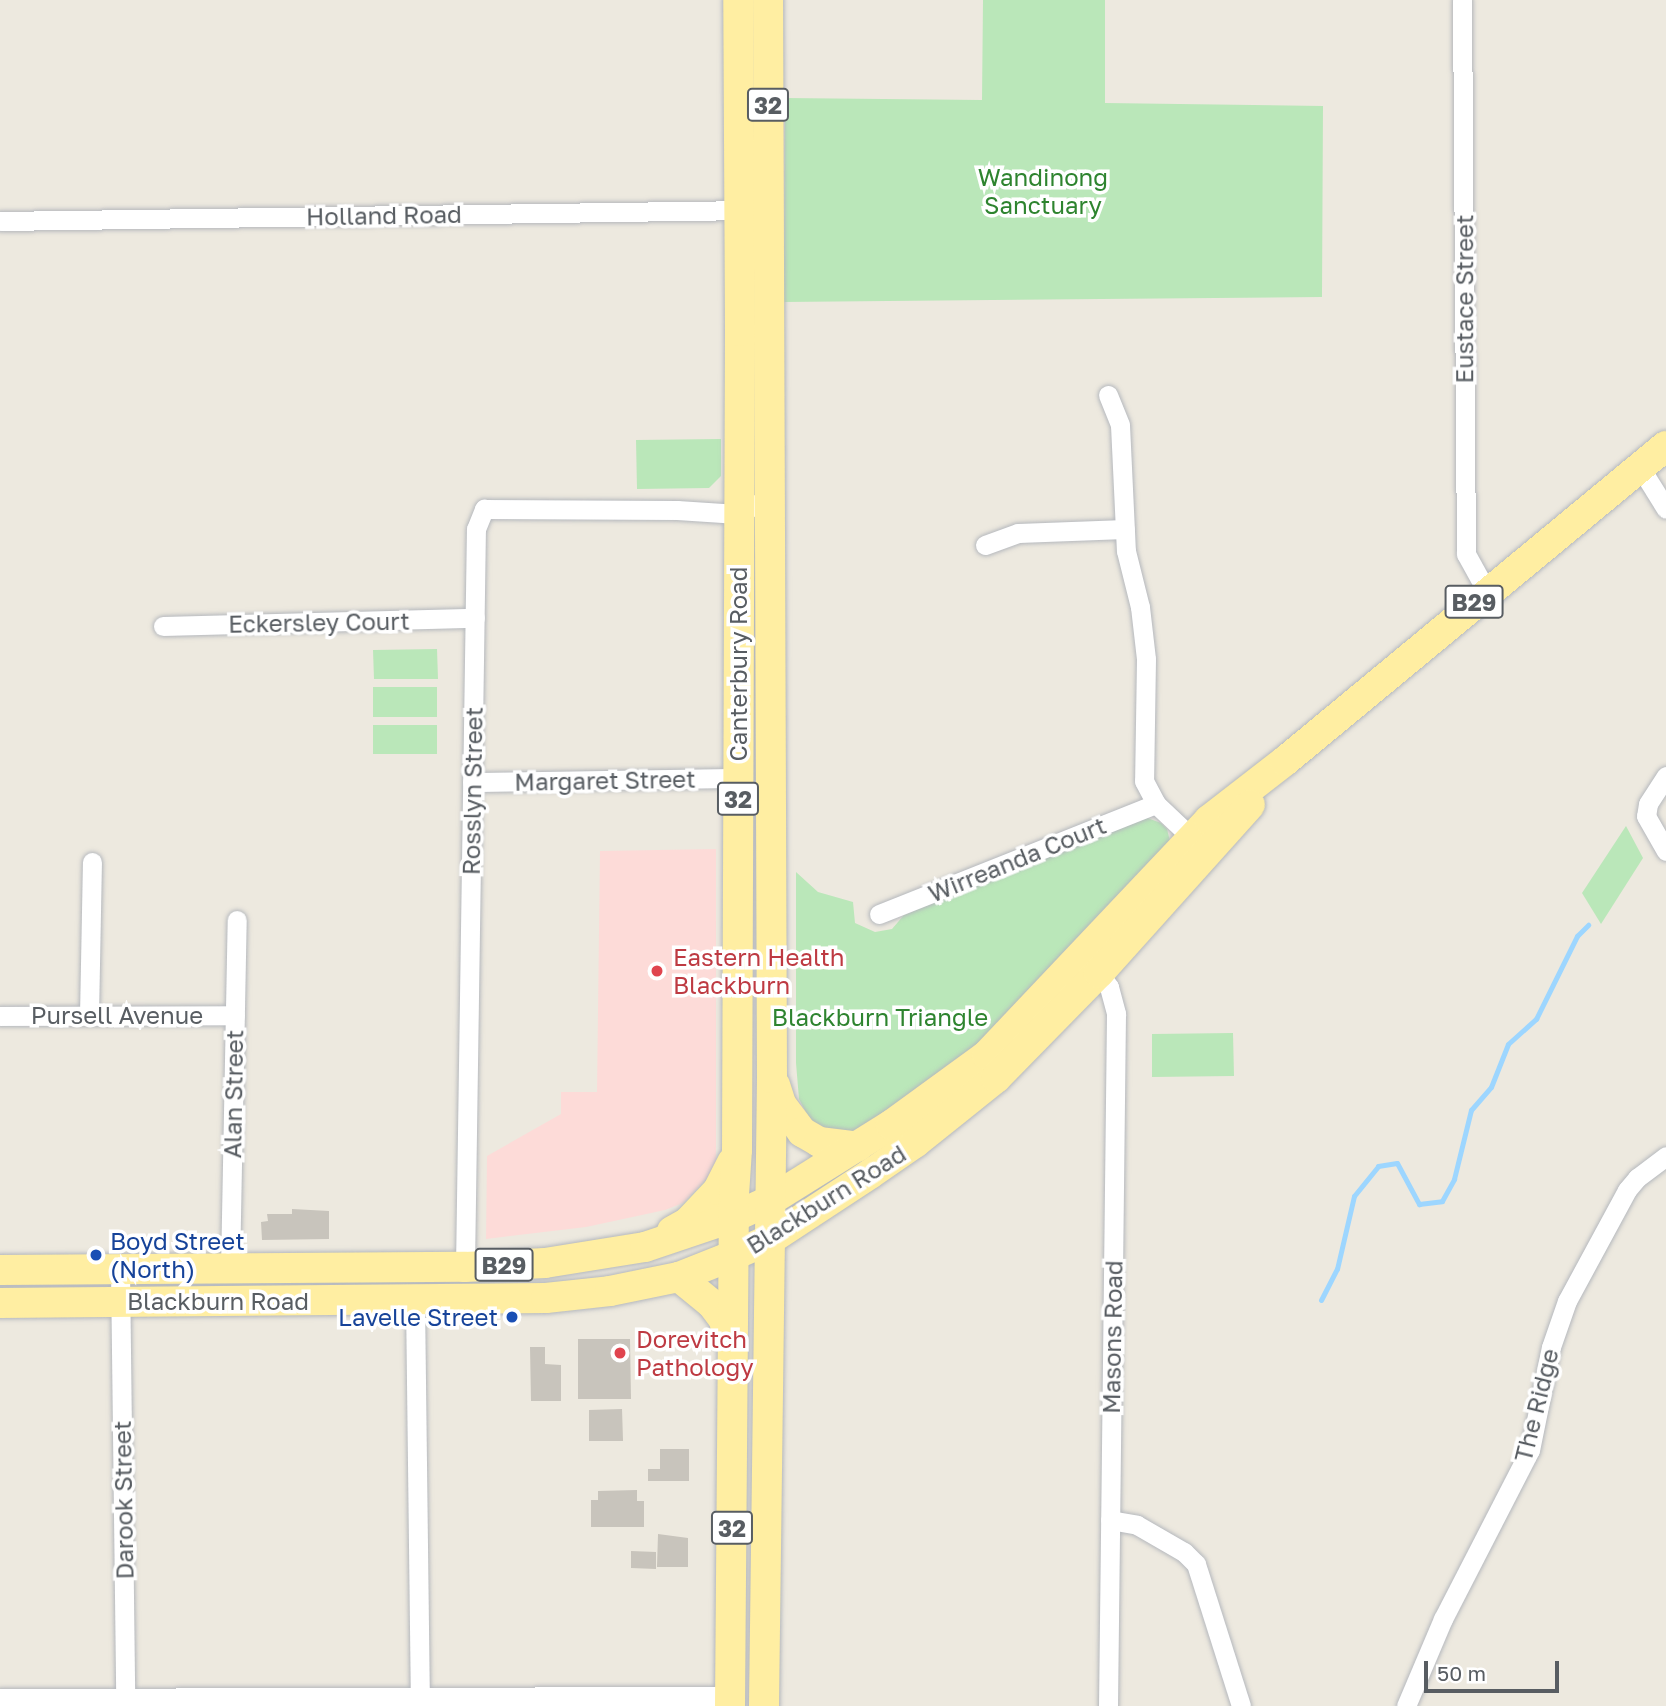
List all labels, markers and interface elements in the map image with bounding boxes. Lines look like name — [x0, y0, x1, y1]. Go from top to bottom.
road number: 32 — [745, 86, 791, 124]
park label: Wandinong Sanctuary — [978, 163, 1108, 219]
street label: Holland Road — [306, 199, 462, 231]
street label: Eustace Street — [1450, 214, 1478, 384]
street label: Canterbury Road — [724, 567, 752, 761]
road number: B29 — [1444, 582, 1504, 622]
street label: Eckersley Court — [228, 606, 410, 638]
street label: Rosslyn Street — [456, 707, 488, 875]
street label: Margaret Street — [514, 764, 696, 796]
road number: 32 — [715, 779, 761, 818]
street label: Wirreanda Court — [924, 810, 1110, 908]
place label: Eastern Health Blackburn — [673, 943, 845, 999]
marker: Eastern Health Blackburn — [647, 961, 667, 981]
street label: Pursell Avenue — [31, 1001, 203, 1029]
park label: Blackburn Triangle — [772, 1003, 988, 1031]
street label: Alan Street — [217, 1029, 249, 1159]
street label: Blackburn Road — [741, 1139, 911, 1259]
place label: Boyd Street (North) — [110, 1227, 245, 1283]
road number: B29 — [474, 1246, 534, 1284]
marker: Boyd Street (North) — [88, 1247, 104, 1263]
street label: Masons Road — [1096, 1260, 1128, 1414]
street label: Blackburn Road — [127, 1287, 309, 1315]
place label: Lavelle Street — [338, 1303, 498, 1331]
marker: Lavelle Street — [504, 1309, 520, 1325]
place label: Dorevitch Pathology — [636, 1325, 754, 1381]
marker: Dorevitch Pathology — [610, 1343, 630, 1363]
street label: The Ridge — [1508, 1345, 1564, 1465]
street label: Darook Street — [107, 1420, 139, 1580]
road number: 32 — [709, 1508, 755, 1548]
scale bar — [1428, 1646, 1563, 1690]
text: 50 m — [1437, 1660, 1486, 1686]

